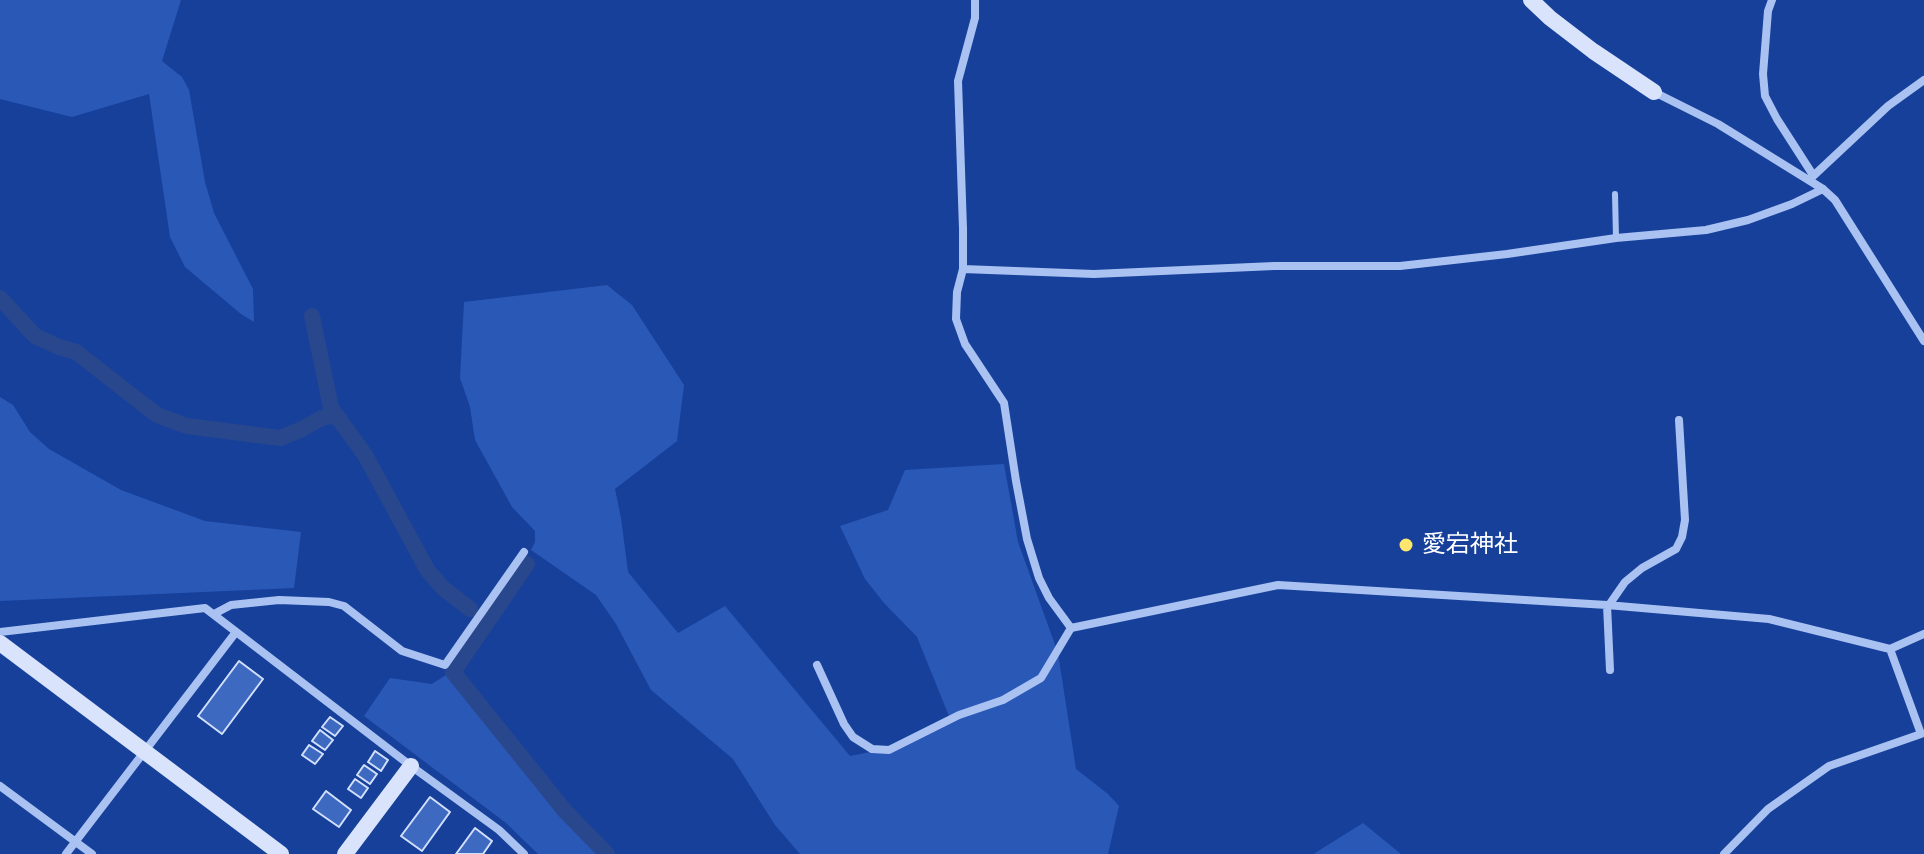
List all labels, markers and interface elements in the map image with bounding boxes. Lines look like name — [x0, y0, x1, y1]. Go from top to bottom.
place label: 愛宕神社 — [1422, 531, 1518, 559]
marker: 愛宕神社 — [1397, 536, 1415, 554]

